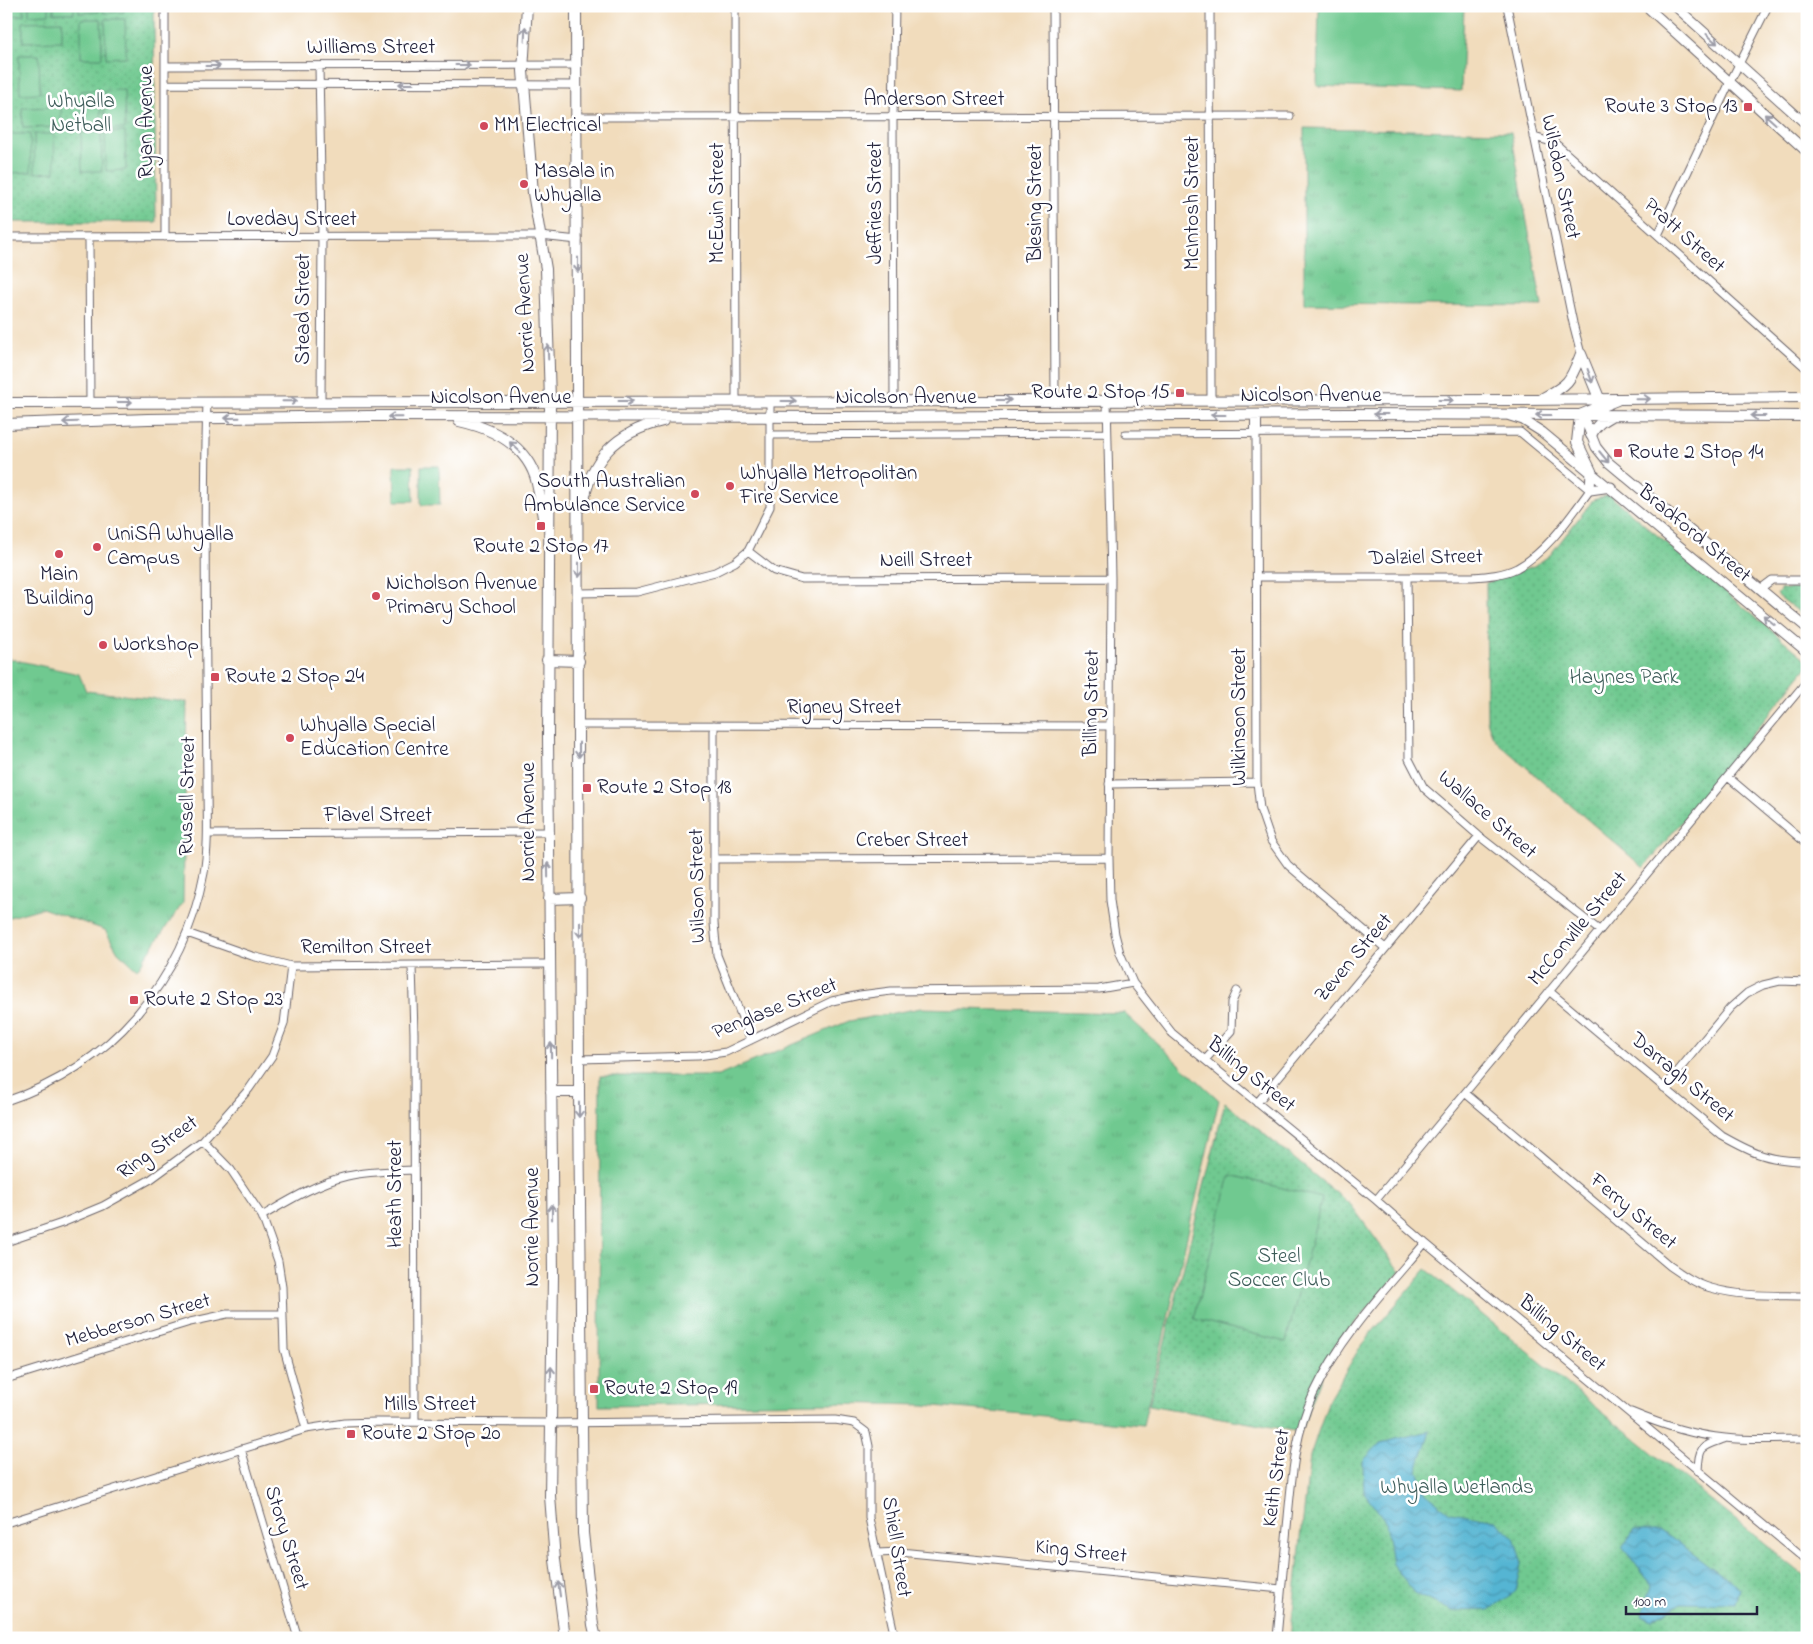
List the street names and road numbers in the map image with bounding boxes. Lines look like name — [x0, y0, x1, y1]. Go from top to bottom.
street label: Williams Street — [307, 33, 435, 63]
street label: Ryan Avenue — [132, 65, 164, 179]
street label: Anderson Street — [863, 85, 1005, 115]
street label: Wilsdon Street — [1532, 112, 1588, 242]
street label: McIntosh Street — [1178, 136, 1208, 270]
street label: Jeffries Street — [861, 142, 891, 264]
street label: McEwin Street — [703, 143, 733, 263]
street label: Blesing Street — [1021, 144, 1053, 263]
street label: Pratt Street — [1636, 191, 1732, 281]
street label: Loveday Street — [227, 205, 357, 237]
street label: Norrie Avenue — [508, 252, 544, 373]
street label: Stead Street — [289, 253, 319, 365]
street label: Nicolson Avenue — [1240, 381, 1382, 411]
street label: Nicolson Avenue — [430, 383, 572, 413]
street label: Nicolson Avenue — [835, 383, 977, 413]
street label: Bradford Street — [1630, 477, 1757, 590]
street label: Dalziel Street — [1368, 542, 1483, 574]
street label: Neill Street — [880, 546, 972, 576]
street label: Wilkinson Street — [1225, 648, 1255, 786]
street label: Billing Street — [1076, 649, 1110, 758]
street label: Rigney Street — [787, 693, 901, 725]
street label: Russell Street — [172, 736, 204, 856]
street label: Norrie Avenue — [514, 762, 544, 882]
street label: Wallace Street — [1431, 763, 1543, 867]
street label: Flavel Street — [323, 801, 432, 831]
street label: Creber Street — [856, 826, 968, 856]
street label: Wilson Street — [682, 828, 714, 944]
street label: McConville Street — [1521, 865, 1635, 993]
street label: Zeven Street — [1308, 907, 1400, 1009]
street label: Remilton Street — [300, 933, 432, 963]
street label: Penglase Street — [708, 970, 843, 1050]
street label: Darragh Street — [1621, 1025, 1741, 1132]
street label: Billing Street — [1198, 1029, 1302, 1122]
street label: Ring Street — [111, 1108, 206, 1189]
street label: Heath Street — [381, 1140, 411, 1248]
street label: Ferry Street — [1581, 1166, 1683, 1259]
street label: Norrie Avenue — [518, 1167, 548, 1287]
street label: Mebberson Street — [62, 1286, 214, 1356]
street label: Billing Street — [1509, 1288, 1613, 1381]
street label: Mills Street — [384, 1390, 476, 1420]
street label: Keith Street — [1255, 1427, 1299, 1529]
street label: Story Street — [254, 1482, 316, 1595]
street label: Shiell Street — [873, 1494, 919, 1600]
street label: King Street — [1033, 1532, 1128, 1574]

